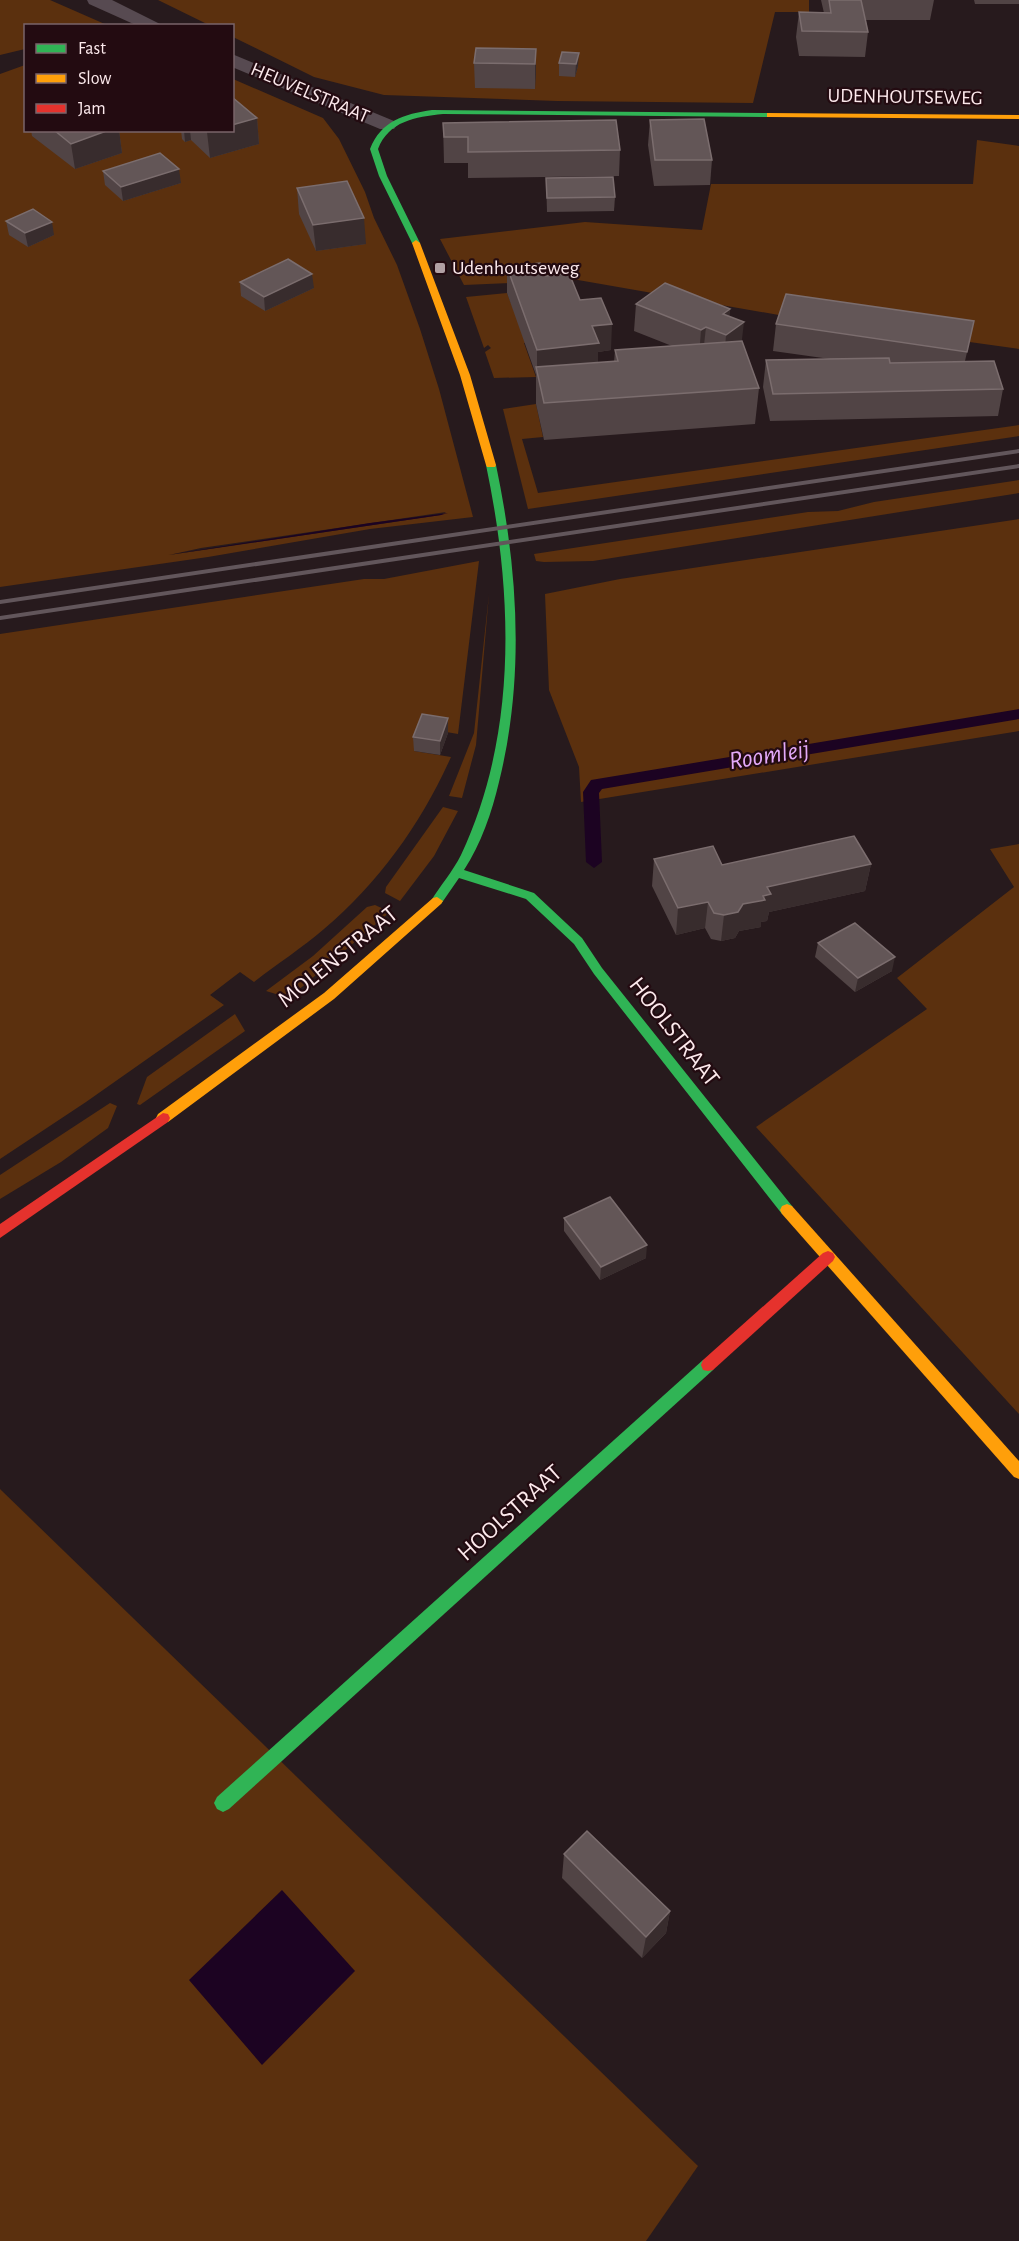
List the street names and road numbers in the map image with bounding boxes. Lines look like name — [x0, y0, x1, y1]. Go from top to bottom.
street label: HEUVELSTRAAT — [248, 59, 373, 127]
street label: UDENHOUTSEWEG — [827, 86, 983, 108]
street label: MOLENSTRAAT — [274, 901, 403, 1012]
street label: HOOLSTRAAT — [624, 973, 724, 1091]
street label: HOOLSTRAAT — [453, 1460, 567, 1566]

